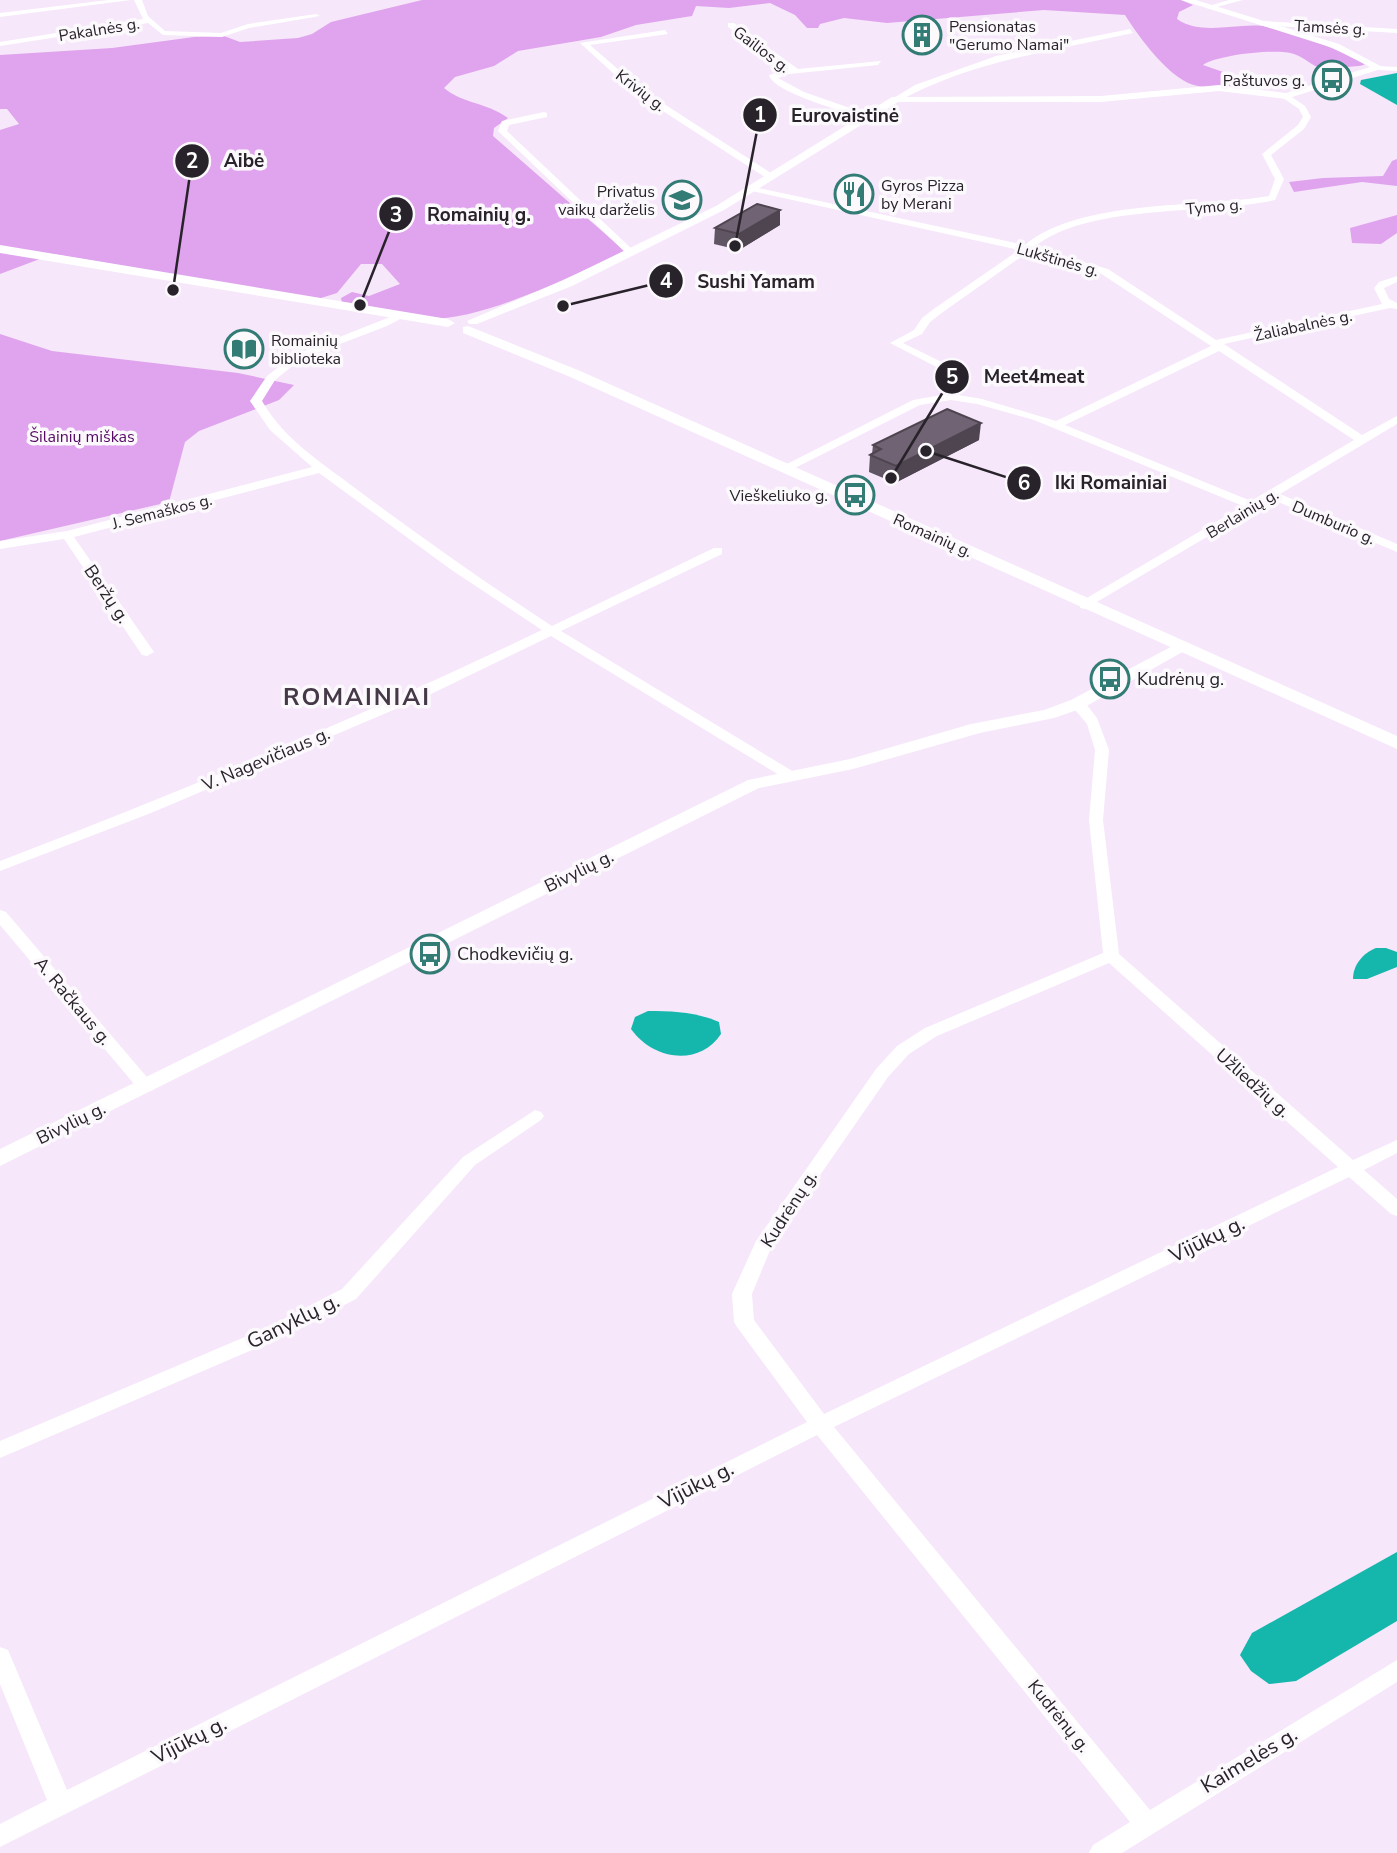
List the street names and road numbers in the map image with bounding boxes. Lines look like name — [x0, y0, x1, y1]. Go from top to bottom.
street label: Pakalnės g. — [57, 13, 141, 47]
street label: Tamsės g. — [1294, 15, 1366, 41]
street label: Gailios g. — [728, 21, 794, 78]
street label: Krivių g. — [611, 65, 670, 117]
street label: Tymo g. — [1185, 194, 1243, 220]
street label: Lukštinės g. — [1014, 238, 1101, 282]
street label: Žaliabalnės g. — [1252, 305, 1354, 347]
street label: Berlainių g. — [1202, 484, 1283, 544]
street label: J. Semaškos g. — [109, 489, 215, 535]
street label: Dumburio g. — [1289, 496, 1379, 550]
street label: Romainių g. — [890, 509, 976, 563]
street label: Beržų g. — [79, 560, 135, 628]
street label: V. Nagevičiaus g. — [198, 721, 334, 797]
street label: Bivylių g. — [540, 844, 618, 898]
street label: A. Račkaus g. — [29, 952, 117, 1050]
street label: Užliedžių g. — [1210, 1043, 1296, 1123]
street label: Bivylių g. — [32, 1096, 110, 1150]
street label: Kudrėnų g. — [755, 1166, 823, 1252]
street label: Vijūkų g. — [1164, 1209, 1249, 1270]
street label: Ganyklų g. — [242, 1287, 344, 1355]
street label: Vijūkų g. — [653, 1454, 738, 1516]
street label: Kudrėnų g. — [1022, 1675, 1096, 1757]
street label: Vijūkų g. — [146, 1709, 231, 1771]
street label: Kaimelės g. — [1195, 1720, 1303, 1800]

